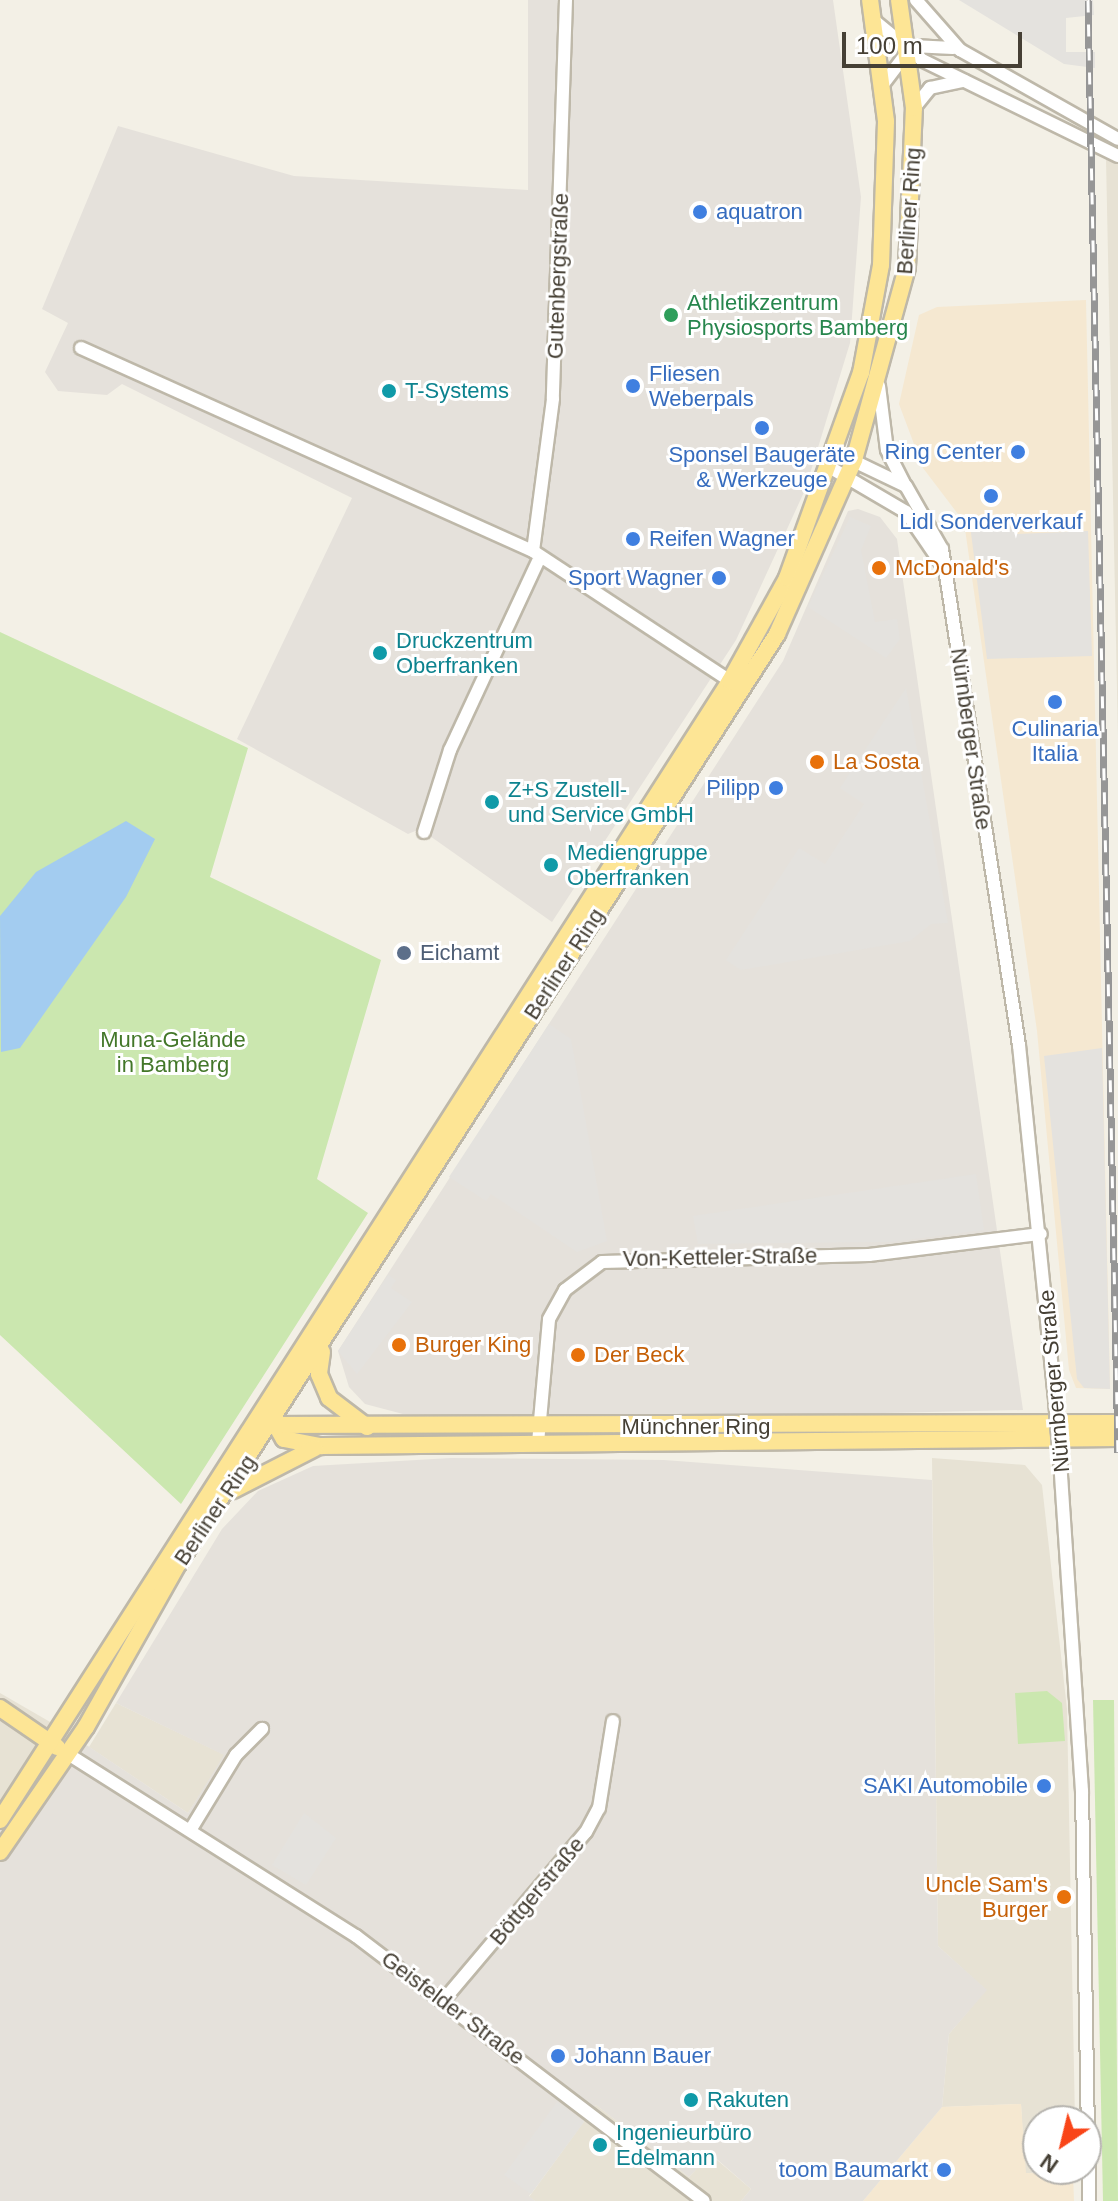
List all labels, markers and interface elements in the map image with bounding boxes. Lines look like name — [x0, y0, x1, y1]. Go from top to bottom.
scale bar — [846, 16, 1026, 66]
text: 100 m — [856, 32, 923, 59]
street label: Berliner Ring — [891, 147, 927, 275]
street label: Gutenbergstraße — [542, 192, 574, 360]
place label: aquatron — [716, 199, 803, 225]
marker: aquatron — [691, 203, 709, 221]
place label: Athletikzentrum Physiosports Bamberg — [687, 289, 908, 340]
marker: Athletikzentrum Physiosports Bamberg — [662, 306, 680, 324]
place label: Fliesen Weberpals — [649, 360, 754, 412]
marker: Fliesen Weberpals — [624, 377, 642, 395]
place label: T-Systems — [405, 378, 509, 404]
marker: T-Systems — [380, 382, 398, 400]
marker: Sponsel Baugeräte & Werkzeuge — [753, 419, 771, 437]
place label: Ring Center — [885, 439, 1002, 465]
place label: Sponsel Baugeräte & Werkzeuge — [668, 441, 856, 492]
marker: Ring Center — [1009, 443, 1027, 461]
marker: Lidl Sonderverkauf — [982, 487, 1000, 505]
place label: Lidl Sonderverkauf — [899, 509, 1083, 535]
place label: Reifen Wagner — [649, 526, 795, 552]
marker: Reifen Wagner — [624, 530, 642, 548]
place label: McDonald's — [895, 555, 1009, 581]
marker: McDonald's — [870, 559, 888, 577]
place label: Sport Wagner — [568, 565, 703, 591]
marker: Sport Wagner — [710, 569, 728, 587]
place label: Druckzentrum Oberfranken — [396, 627, 533, 678]
marker: Druckzentrum Oberfranken — [371, 644, 389, 662]
street label: Nürnberger Straße — [945, 646, 997, 832]
marker: Culinaria Italia — [1046, 693, 1064, 711]
place label: Culinaria Italia — [1012, 715, 1098, 766]
place label: La Sosta — [833, 749, 920, 775]
marker: La Sosta — [808, 753, 826, 771]
place label: Pilipp — [706, 775, 760, 801]
place label: Z+S Zustell- und Service GmbH — [508, 776, 694, 828]
marker: Pilipp — [767, 779, 785, 797]
marker: Z+S Zustell- und Service GmbH — [483, 793, 501, 811]
place label: Mediengruppe Oberfranken — [567, 839, 708, 890]
marker: Mediengruppe Oberfranken — [542, 856, 560, 874]
street label: Berliner Ring — [518, 903, 610, 1025]
place label: Eichamt — [420, 940, 499, 966]
marker: Eichamt — [395, 944, 413, 962]
park label: Muna-Gelände in Bamberg — [100, 1026, 246, 1078]
street label: Von-Ketteler-Straße — [623, 1242, 817, 1272]
street label: Nürnberger Straße — [1033, 1288, 1075, 1474]
place label: Burger King — [415, 1332, 531, 1358]
marker: Burger King — [390, 1336, 408, 1354]
place label: Der Beck — [594, 1342, 684, 1368]
marker: Der Beck — [569, 1346, 587, 1364]
street label: Münchner Ring — [621, 1414, 771, 1440]
street label: Berliner Ring — [169, 1450, 261, 1570]
place label: SAKI Automobile — [862, 1773, 1028, 1799]
marker: SAKI Automobile — [1035, 1777, 1053, 1795]
street label: Böttgerstraße — [484, 1831, 590, 1951]
place label: Uncle Sam's Burger — [925, 1871, 1048, 1922]
marker: Uncle Sam's Burger — [1055, 1888, 1073, 1906]
street label: Geisfelder Straße — [376, 1946, 530, 2070]
place label: Johann Bauer — [574, 2043, 711, 2069]
marker: Johann Bauer — [549, 2047, 567, 2065]
place label: Rakuten — [707, 2087, 789, 2113]
marker: Rakuten — [682, 2091, 700, 2109]
north arrow — [1022, 2105, 1102, 2185]
place label: Ingenieurbüro Edelmann — [616, 2119, 752, 2170]
marker: Ingenieurbüro Edelmann — [591, 2136, 609, 2154]
text: N — [1035, 2149, 1063, 2178]
place label: toom Baumarkt — [779, 2157, 928, 2183]
marker: toom Baumarkt — [935, 2161, 953, 2179]

